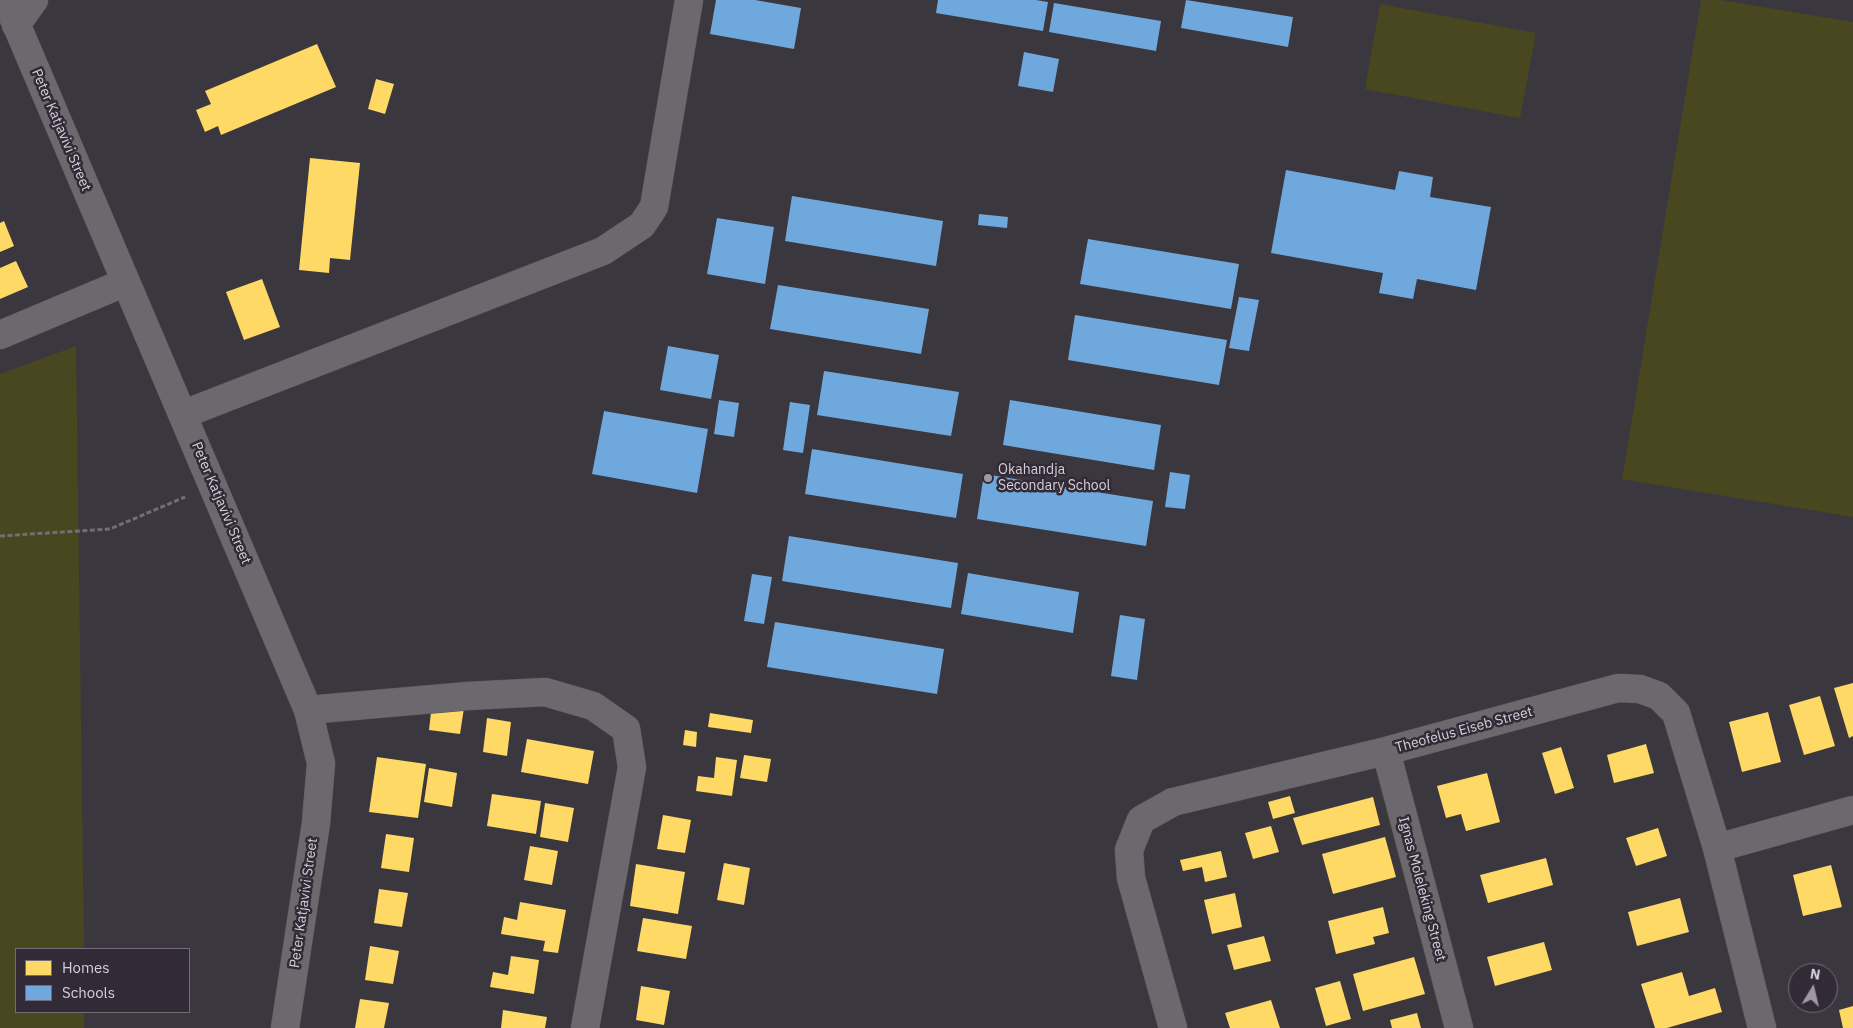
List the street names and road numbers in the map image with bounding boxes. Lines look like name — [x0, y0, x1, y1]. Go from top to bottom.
street label: Peter Katjavivi Street — [28, 66, 94, 194]
street label: Peter Katjavivi Street — [188, 439, 254, 567]
street label: Theofelus Eiseb Street — [1394, 704, 1534, 756]
street label: Ignas Moleleking Street — [1395, 815, 1449, 963]
street label: Peter Katjavivi Street — [287, 837, 321, 969]

